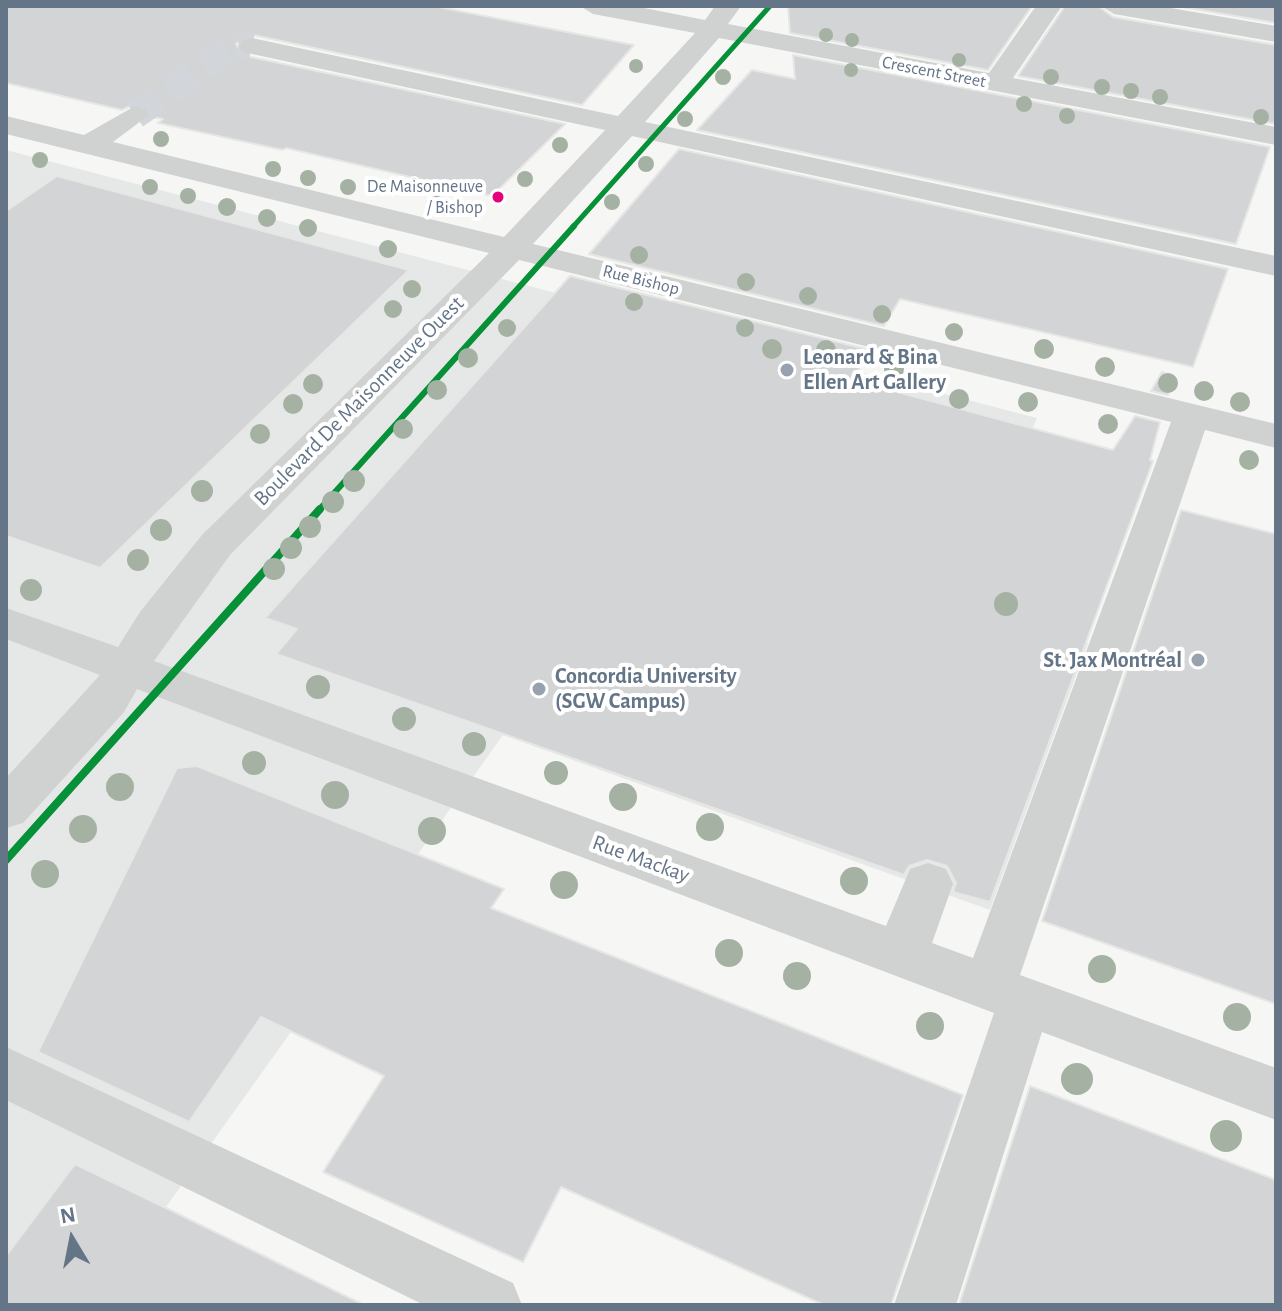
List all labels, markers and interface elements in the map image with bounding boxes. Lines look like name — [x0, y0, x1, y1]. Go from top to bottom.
street label: Crescent Street — [880, 51, 988, 93]
place label: De Maisonneuve / Bishop — [367, 176, 483, 218]
marker: De Maisonneuve / Bishop — [490, 189, 506, 205]
street label: Rue Bishop — [600, 260, 682, 300]
street label: Boulevard De Maisonneuve Ouest — [248, 290, 470, 512]
place label: Leonard & Bina Ellen Art Gallery — [803, 344, 946, 396]
marker: Leonard & Bina Ellen Art Gallery — [778, 361, 796, 379]
place label: St. Jax Montréal — [1043, 647, 1182, 673]
marker: St. Jax Montréal — [1189, 651, 1207, 669]
place label: Concordia University (SGW Campus) — [555, 663, 737, 714]
marker: Concordia University (SGW Campus) — [530, 680, 548, 698]
street label: Rue Mackay — [589, 829, 693, 889]
north arrow — [32, 1199, 112, 1279]
text: N — [58, 1203, 77, 1228]

